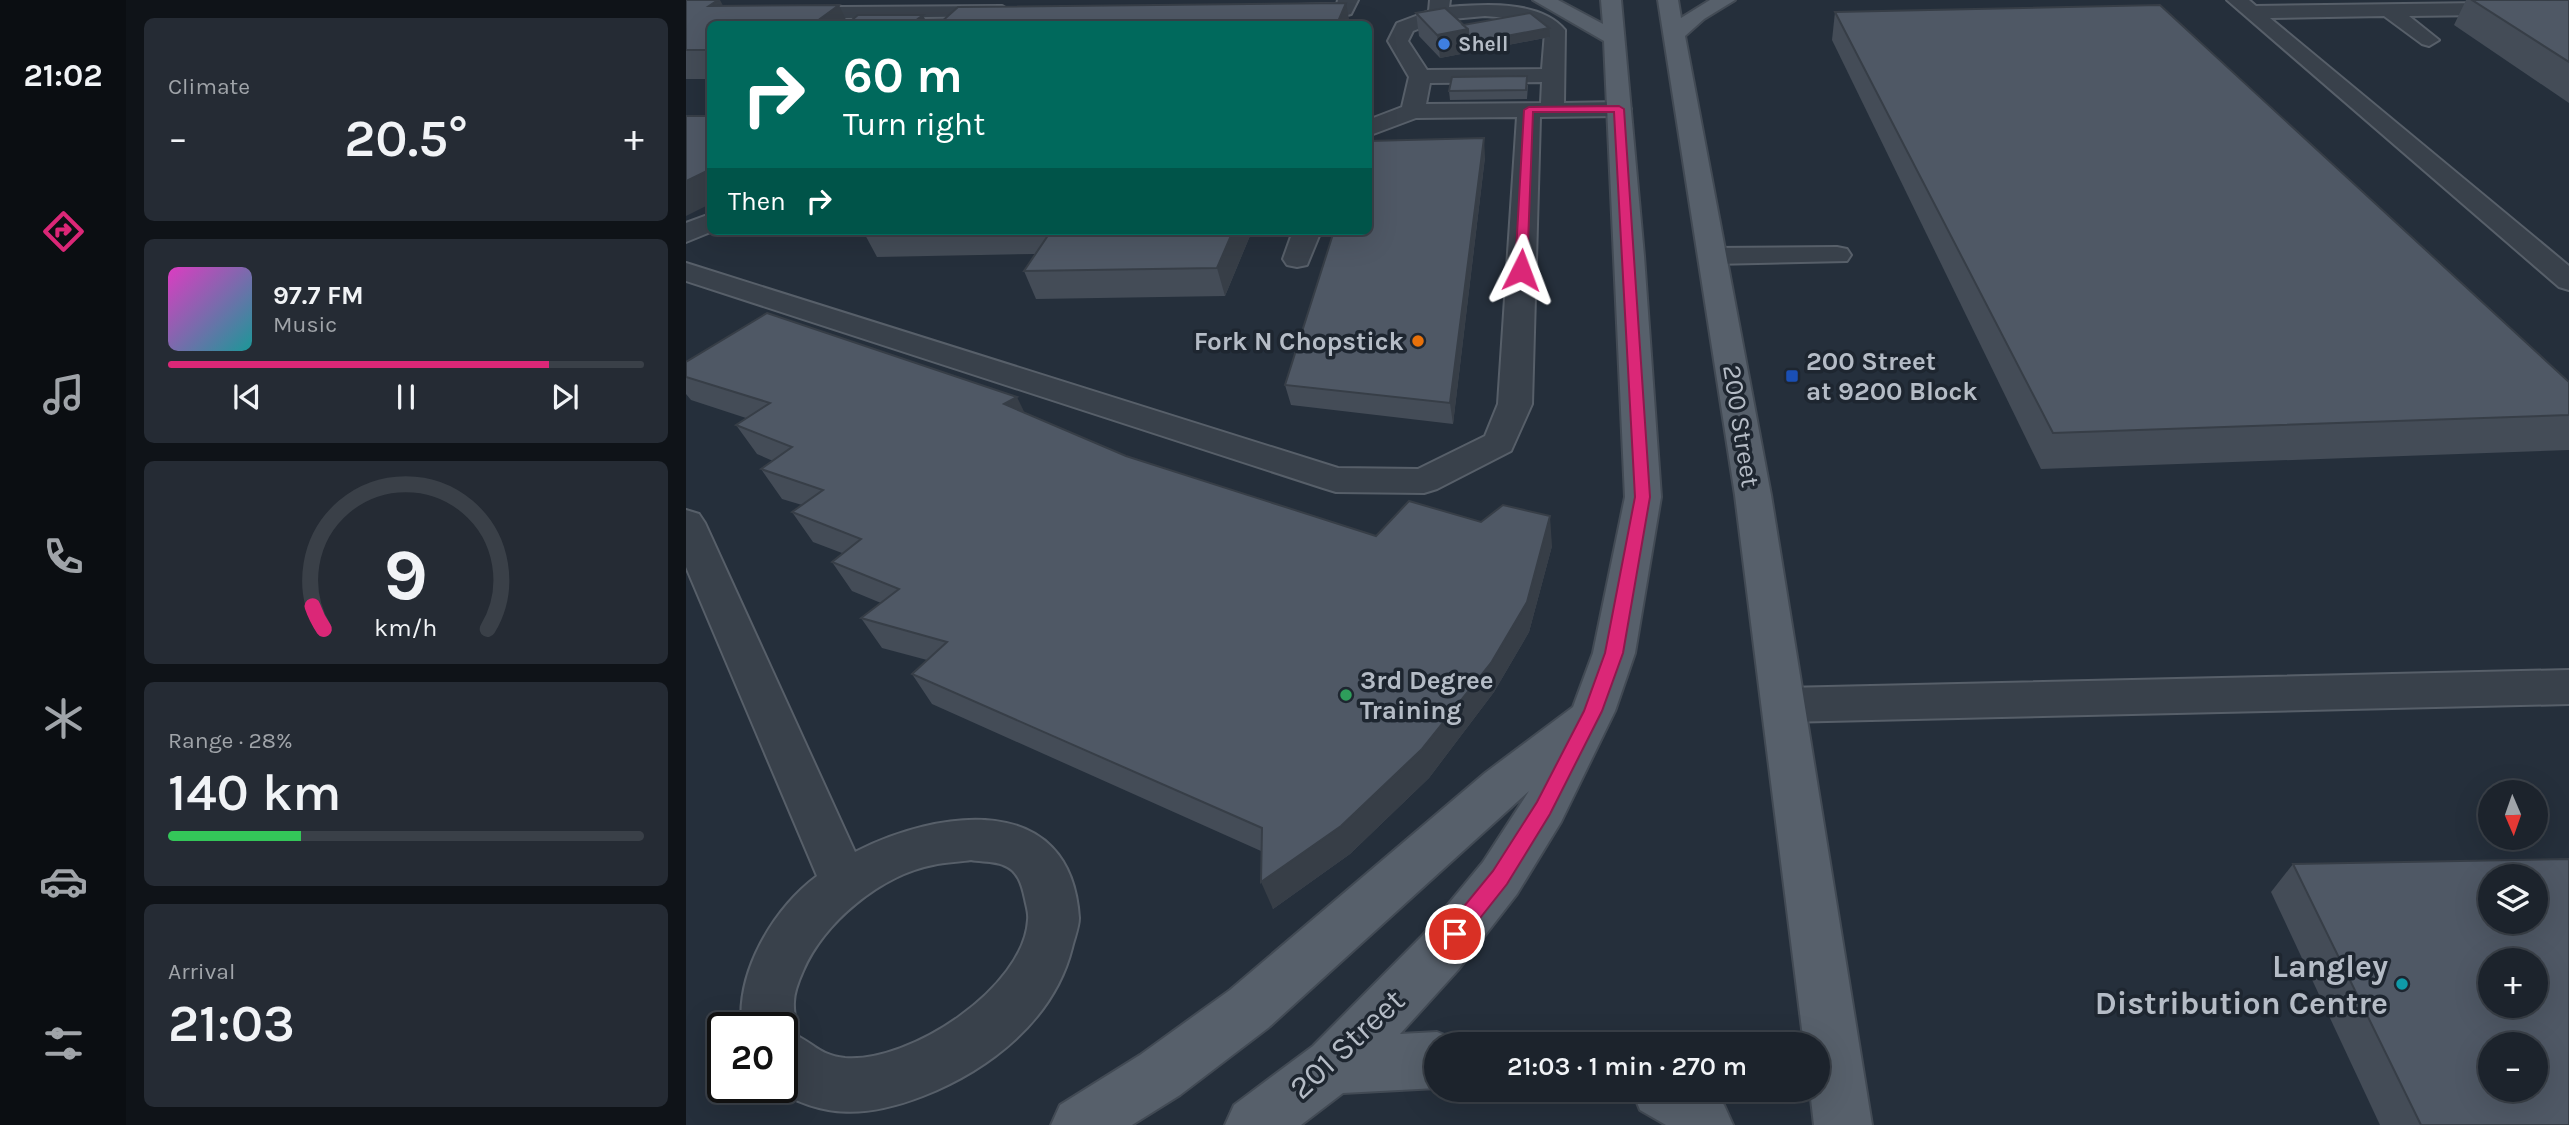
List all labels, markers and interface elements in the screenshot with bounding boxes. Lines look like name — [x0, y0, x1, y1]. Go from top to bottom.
place label: Shell — [1458, 32, 1508, 56]
marker: Shell — [1436, 36, 1452, 52]
text: 60 m — [843, 47, 963, 104]
icon: right — [728, 49, 819, 140]
text: 21:02 — [24, 57, 103, 94]
text: Climate — [168, 73, 250, 100]
text: Turn right — [843, 106, 985, 143]
text: 20.5° — [344, 108, 468, 169]
text: − — [168, 116, 188, 161]
text: + — [624, 116, 644, 161]
icon: right — [800, 182, 838, 220]
text: Then — [728, 186, 786, 217]
icon: directions — [39, 207, 88, 256]
position arrow — [1484, 233, 1558, 307]
text: 97.7 FM — [273, 280, 364, 311]
text: Music — [273, 311, 337, 338]
place label: Fork N Chopstick — [1194, 326, 1404, 357]
marker: Fork N Chopstick — [1410, 333, 1426, 349]
place label: 200 Street at 9200 Block — [1806, 346, 1978, 407]
street label: 200 Street — [1716, 363, 1766, 490]
marker: 200 Street at 9200 Block — [1784, 368, 1800, 384]
icon: music — [39, 370, 88, 419]
icon: previous — [228, 378, 266, 416]
icon: pause — [387, 378, 425, 416]
icon: next — [546, 378, 584, 416]
icon: phone — [39, 532, 88, 581]
text: 9 — [384, 532, 428, 617]
text: km/h — [374, 612, 438, 641]
place label: 3rd Degree Training — [1360, 665, 1493, 726]
marker: 3rd Degree Training — [1338, 687, 1354, 703]
icon: climate — [39, 694, 88, 743]
text: Range · 28% — [168, 727, 293, 754]
text: 140 km — [168, 762, 341, 823]
north arrow — [2478, 780, 2548, 850]
map controls — [2478, 780, 2548, 1102]
icon: car — [39, 857, 88, 906]
button: layers — [2478, 864, 2548, 934]
pin — [1425, 904, 1485, 964]
icon: arrive — [1436, 915, 1474, 953]
place label: Langley Distribution Centre — [2095, 948, 2388, 1022]
button: + — [2478, 948, 2548, 1018]
text: Arrival — [168, 958, 235, 985]
marker: Langley Distribution Centre — [2394, 976, 2410, 992]
street label: 201 Street — [1282, 982, 1412, 1106]
text: 21:03 — [168, 993, 295, 1054]
speed limit sign: 20 — [707, 1012, 798, 1103]
icon: filters — [39, 1019, 88, 1068]
button: − — [2478, 1032, 2548, 1102]
text: 21:03 · 1 min · 270 m — [1507, 1051, 1747, 1082]

